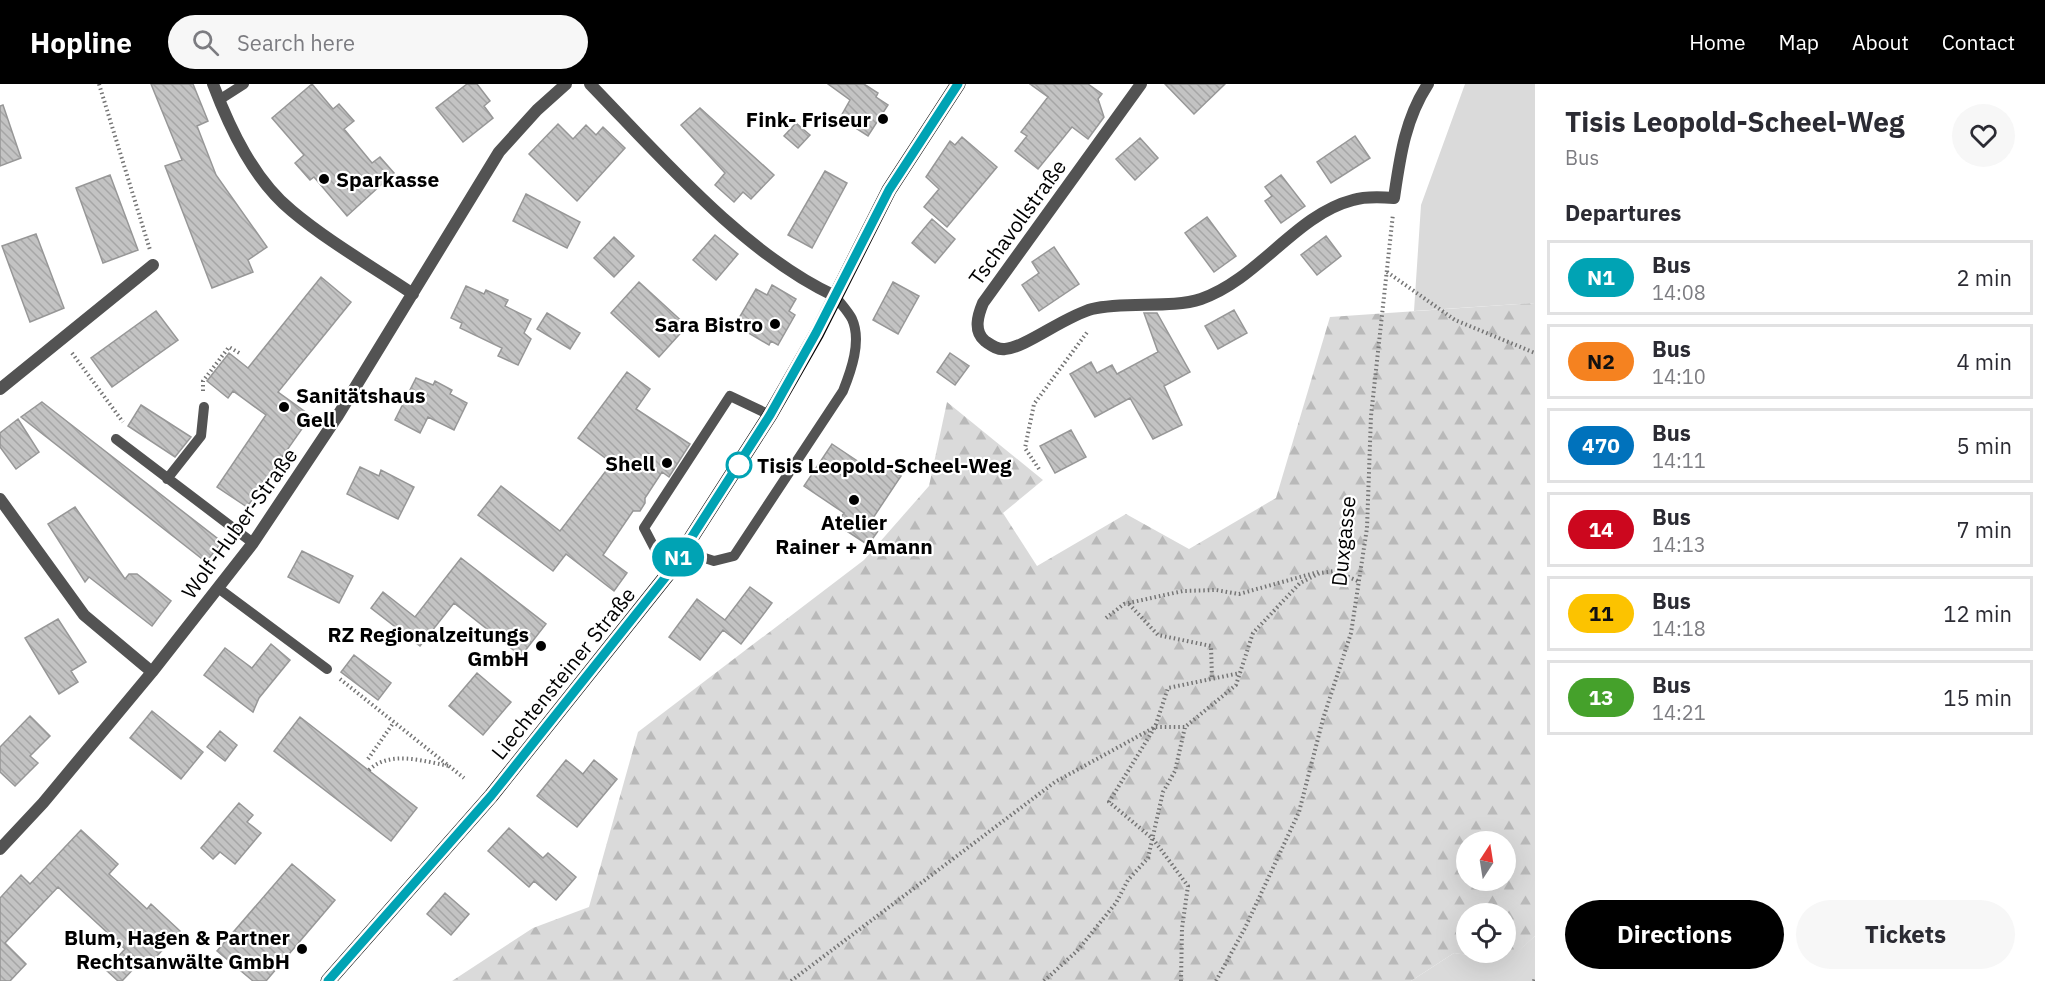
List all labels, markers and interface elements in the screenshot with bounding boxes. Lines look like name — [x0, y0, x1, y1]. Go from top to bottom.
search box — [168, 15, 588, 69]
text: Hopline — [30, 24, 132, 61]
icon: search — [189, 26, 222, 59]
text: Search here — [237, 28, 355, 57]
text: Home — [1689, 28, 1746, 56]
text: Map — [1779, 28, 1819, 56]
text: About — [1852, 28, 1909, 56]
text: Contact — [1942, 28, 2015, 56]
text: Tisis Leopold-Scheel-Weg — [1565, 103, 1904, 140]
button: heart — [1952, 104, 2015, 167]
place label: Fink- Friseur — [746, 105, 872, 133]
marker: Fink- Friseur — [876, 112, 890, 126]
text: Bus — [1565, 144, 1599, 171]
street label: Tschavollstraße — [962, 154, 1072, 290]
place label: Sparkasse — [336, 165, 439, 193]
marker: Sparkasse — [317, 172, 331, 186]
text: Departures — [1565, 198, 1681, 227]
text: Bus — [1652, 250, 1691, 279]
text: N1 — [1587, 263, 1615, 291]
text: 2 min — [1956, 263, 2012, 292]
text: 14:08 — [1652, 279, 1706, 306]
place label: Sara Bistro — [654, 310, 763, 338]
marker: Sara Bistro — [768, 317, 782, 331]
text: Bus — [1652, 334, 1691, 363]
text: N2 — [1587, 347, 1615, 375]
text: 4 min — [1956, 347, 2012, 376]
text: 14:10 — [1652, 363, 1706, 390]
place label: Sanitätshaus Gell — [296, 381, 426, 433]
marker: Sanitätshaus Gell — [277, 400, 291, 414]
text: Bus — [1652, 418, 1691, 447]
text: 470 — [1582, 431, 1620, 459]
text: 5 min — [1956, 431, 2012, 460]
street label: Wolf-Huber-Straße — [175, 442, 303, 604]
text: 14:11 — [1652, 447, 1706, 474]
place label: Shell — [605, 449, 655, 477]
place label: Tisis Leopold-Scheel-Weg — [757, 451, 1012, 479]
marker: Tisis Leopold-Scheel-Weg — [726, 452, 752, 478]
marker: Shell — [660, 456, 674, 470]
marker: Atelier Rainer + Amann — [847, 493, 861, 507]
street label: Duxgasse — [1324, 494, 1362, 588]
text: Bus — [1652, 502, 1691, 531]
place label: Atelier Rainer + Amann — [775, 508, 933, 560]
text: 14 — [1588, 515, 1614, 543]
text: 7 min — [1956, 515, 2012, 544]
text: 14:13 — [1652, 531, 1706, 558]
line badge: N1 — [651, 538, 705, 576]
text: N1 — [664, 543, 692, 571]
street label: Liechtensteiner Straße — [485, 581, 641, 765]
text: Bus — [1652, 586, 1691, 615]
text: 11 — [1588, 599, 1614, 627]
text: 12 min — [1943, 599, 2012, 628]
text: 14:18 — [1652, 615, 1706, 642]
place label: RZ Regionalzeitungs GmbH — [327, 620, 529, 672]
marker: RZ Regionalzeitungs GmbH — [534, 639, 548, 653]
text: Bus — [1652, 670, 1691, 699]
text: 13 — [1588, 683, 1614, 711]
text: 15 min — [1943, 683, 2012, 712]
text: 14:21 — [1652, 699, 1706, 726]
north arrow — [1456, 831, 1516, 891]
map controls — [1456, 831, 1516, 963]
button: Directions — [1565, 900, 1784, 969]
button: Tickets — [1796, 900, 2015, 969]
button: locate — [1456, 903, 1516, 963]
place label: Blum, Hagen & Partner Rechtsanwälte GmbH — [64, 923, 291, 975]
marker: Blum, Hagen & Partner Rechtsanwälte GmbH — [295, 942, 309, 956]

